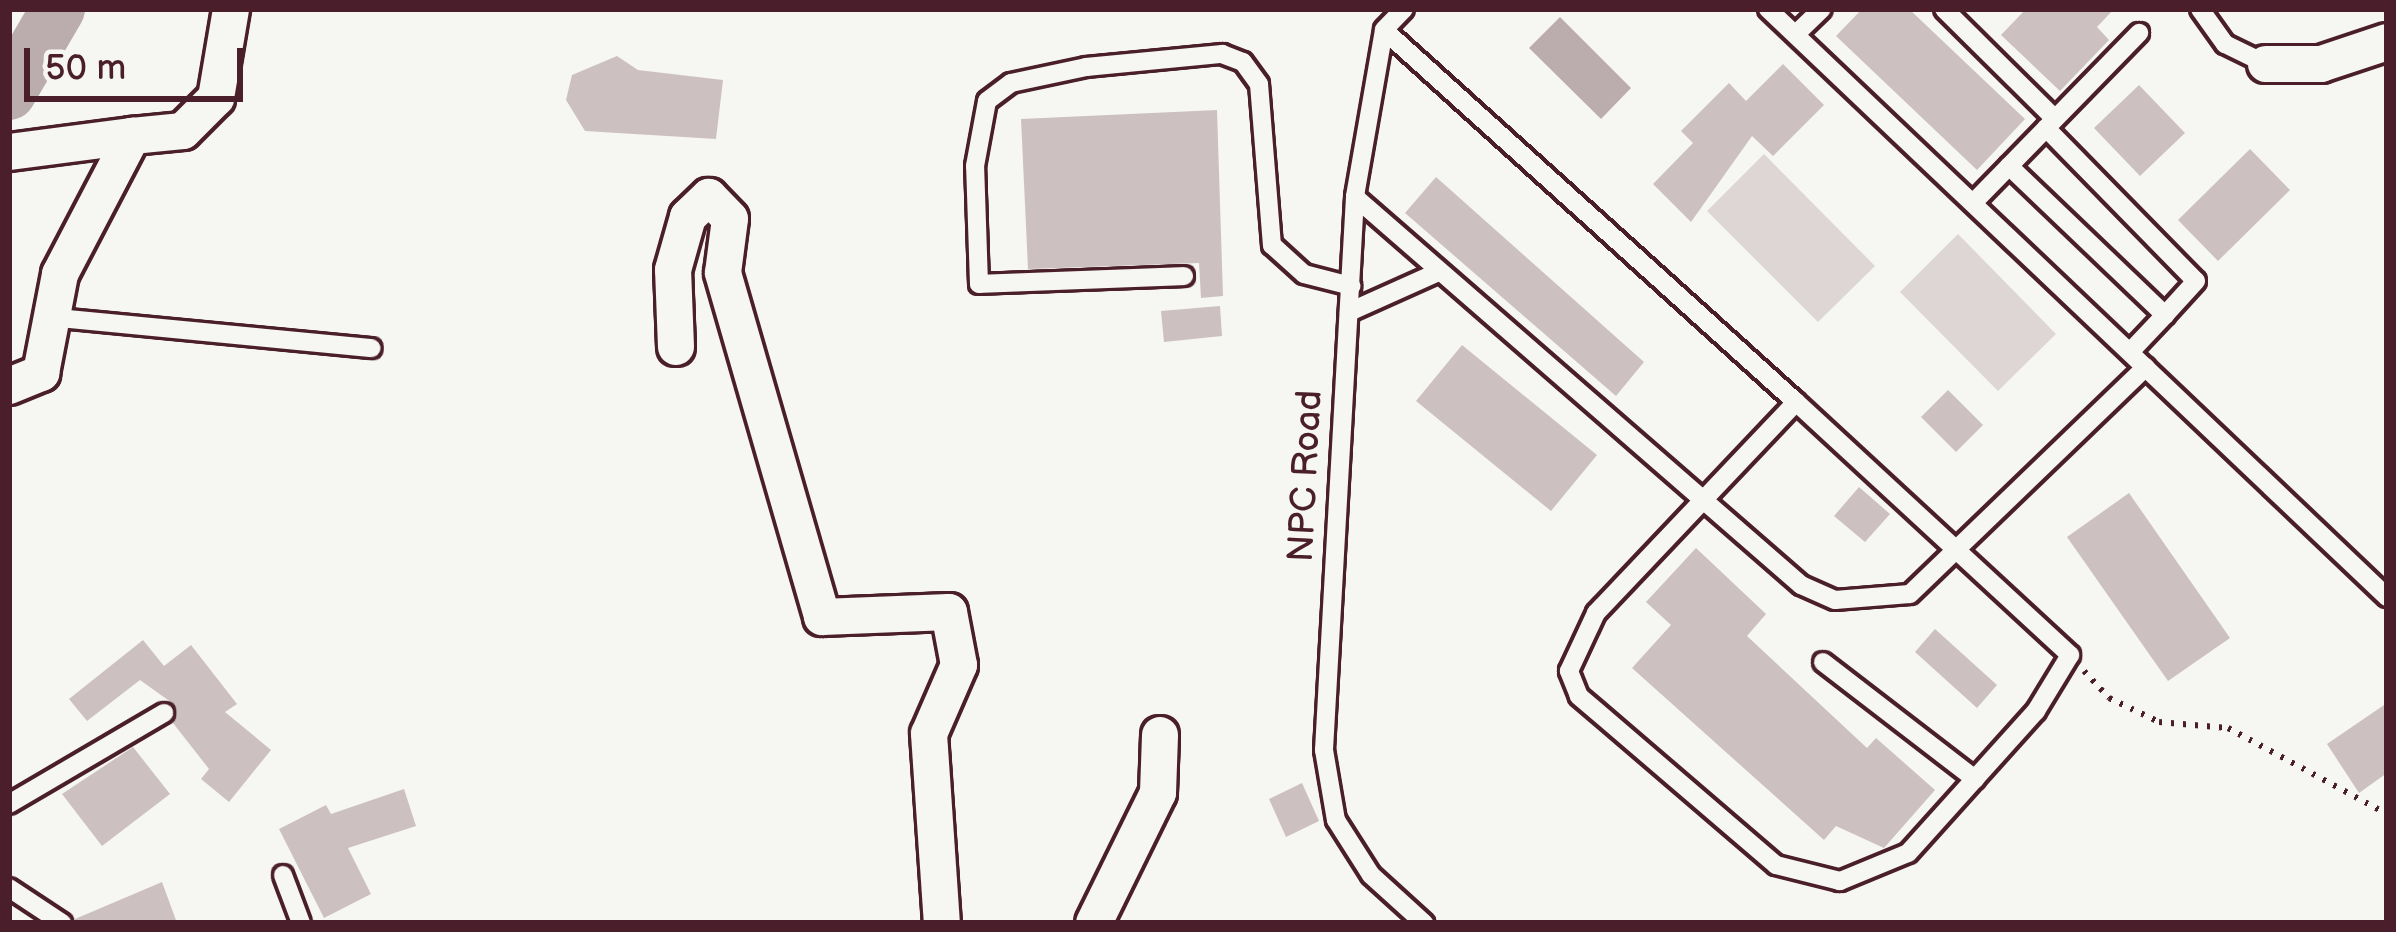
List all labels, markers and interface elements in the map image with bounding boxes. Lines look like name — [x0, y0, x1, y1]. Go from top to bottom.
scale bar — [30, 24, 249, 98]
text: 50 m — [45, 47, 126, 90]
street label: NPC Road — [1280, 389, 1332, 563]

